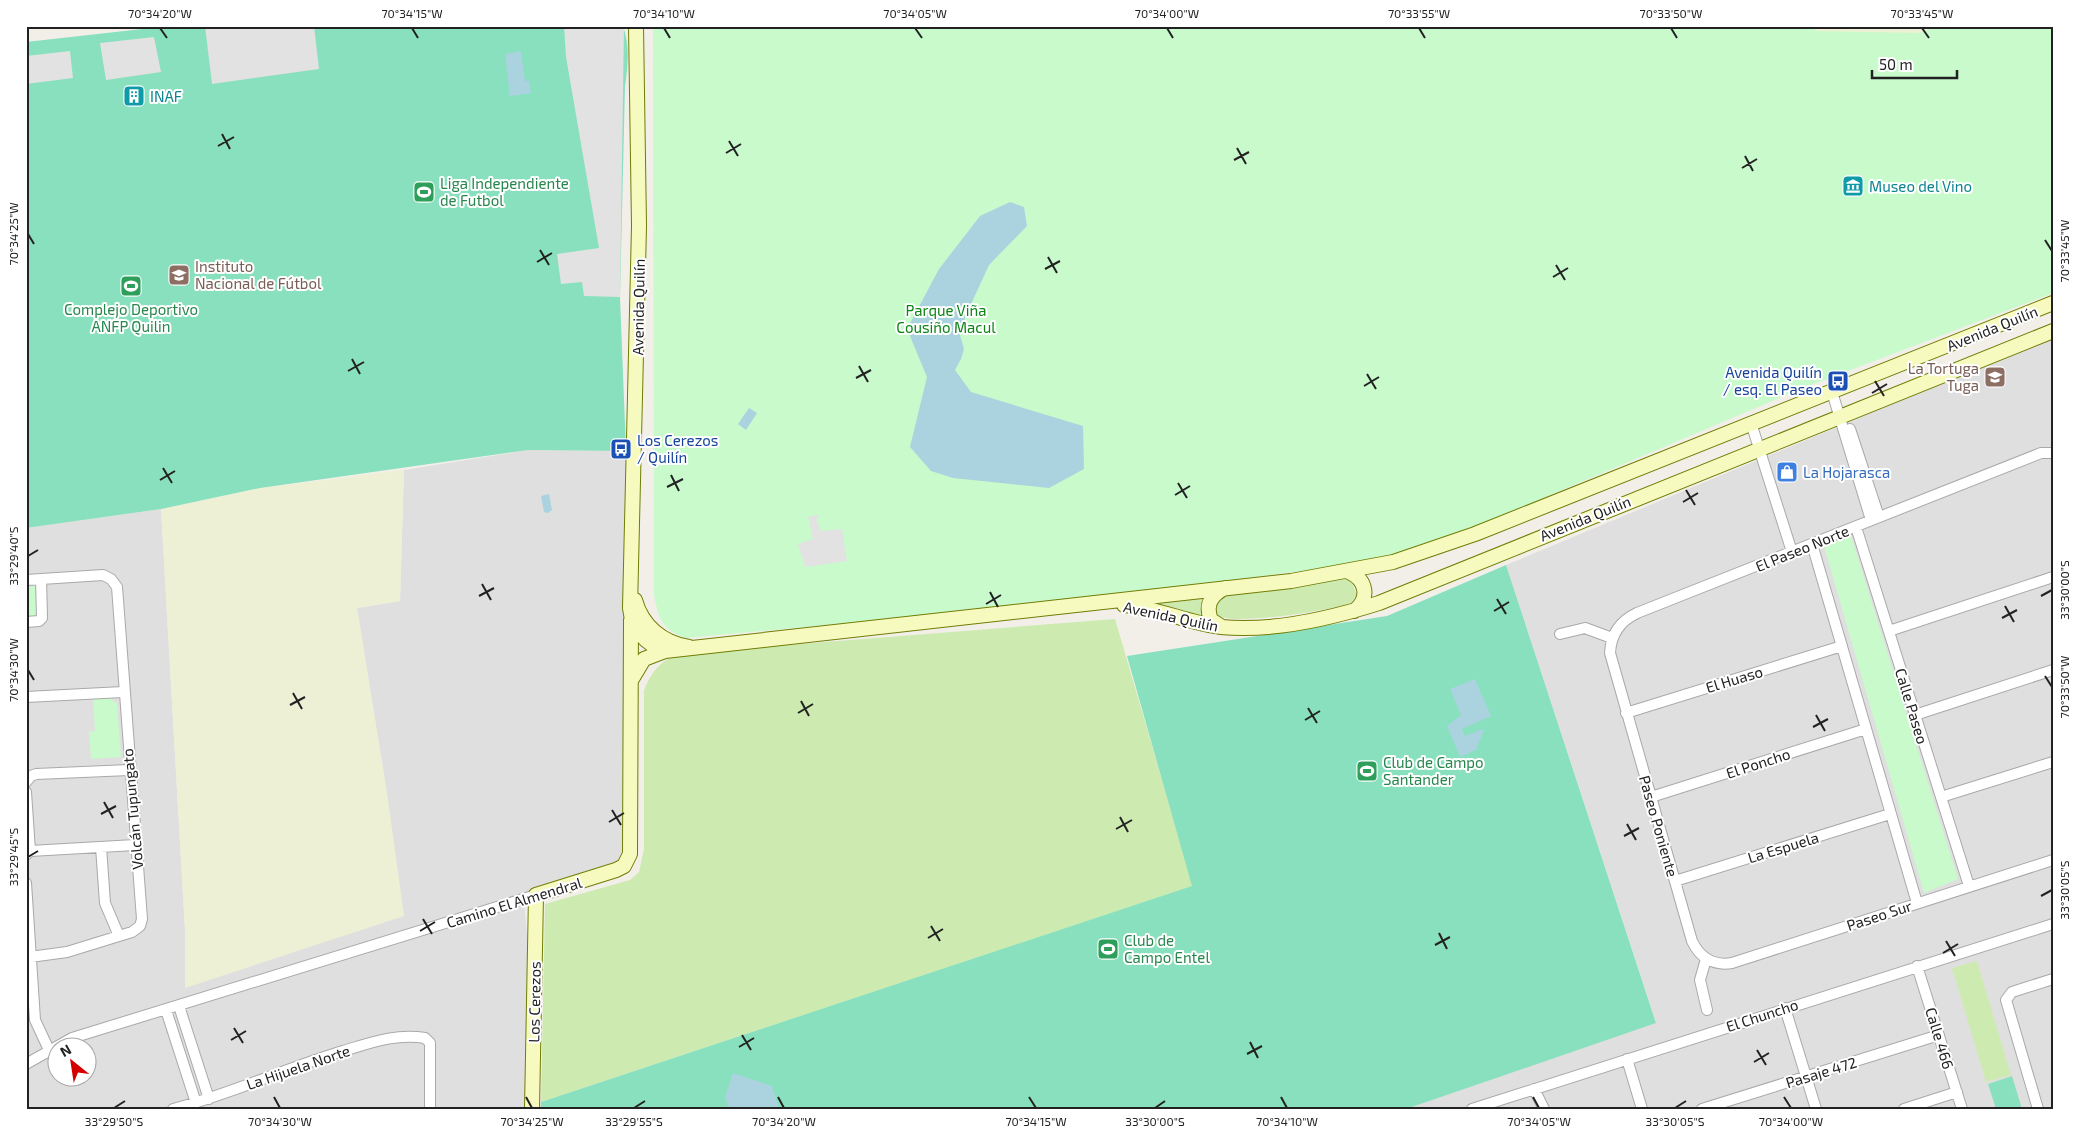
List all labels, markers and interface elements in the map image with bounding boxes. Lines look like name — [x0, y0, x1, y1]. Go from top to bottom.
text: 70°34'20"W — [128, 6, 192, 20]
text: 70°34'15"W — [381, 6, 443, 20]
text: 70°34'10"W — [633, 6, 695, 20]
text: 70°34'05"W — [883, 6, 947, 20]
text: 70°34'00"W — [1135, 6, 1199, 20]
text: 70°33'55"W — [1388, 6, 1450, 20]
text: 70°33'50"W — [1640, 6, 1702, 20]
text: 70°33'45"W — [1891, 6, 1953, 20]
scale bar — [1872, 48, 1956, 80]
text: 50 m — [1879, 55, 1913, 73]
building icon: INAF — [122, 84, 146, 108]
place label: INAF — [150, 87, 182, 105]
place label: Liga Independiente de Futbol — [440, 174, 569, 209]
museum icon: Museo del Vino — [1841, 174, 1865, 198]
place label: Museo del Vino — [1869, 177, 1972, 195]
sports icon: Liga Independiente de Futbol — [412, 180, 436, 204]
text: 70°34'25"W — [6, 202, 20, 266]
text: 70°33'45"W — [2057, 220, 2071, 282]
place label: Instituto Nacional de Fútbol — [195, 257, 322, 292]
street label: Avenida Quilín — [628, 258, 649, 356]
school or university icon: Instituto Nacional de Fútbol — [167, 263, 191, 287]
sports icon: Complejo Deportivo ANFP Quilin — [119, 274, 143, 298]
place label: Complejo Deportivo ANFP Quilin — [64, 300, 198, 336]
park label: Parque Viña Cousiño Macul — [896, 301, 996, 336]
street label: Avenida Quilín — [1944, 302, 2041, 355]
place label: La Tortuga Tuga — [1908, 359, 1979, 394]
place label: Avenida Quilín / esq. El Paseo — [1723, 363, 1822, 398]
school or university icon: La Tortuga Tuga — [1983, 365, 2007, 389]
bus stop icon: Avenida Quilín / esq. El Paseo — [1826, 369, 1850, 393]
place label: Los Cerezos / Quilín — [637, 431, 718, 467]
bus stop icon: Los Cerezos / Quilín — [609, 437, 633, 461]
shop icon: La Hojarasca — [1775, 460, 1799, 484]
place label: La Hojarasca — [1803, 463, 1890, 482]
street label: Avenida Quilín — [1537, 492, 1634, 545]
street label: El Paseo Norte — [1753, 521, 1851, 575]
text: 33°29'40"S — [6, 526, 20, 586]
text: 33°30'00"S — [2057, 560, 2071, 620]
street label: Avenida Quilín — [1122, 597, 1220, 636]
text: 70°34'30"W — [6, 638, 20, 702]
text: 70°33'50"W — [2057, 656, 2071, 718]
street label: El Huaso — [1703, 662, 1765, 696]
street label: Calle Paseo — [1892, 666, 1932, 746]
street label: El Poncho — [1724, 744, 1792, 782]
street label: Volcán Tupungato — [118, 748, 146, 870]
place label: Club de Campo Santander — [1383, 753, 1484, 788]
sports icon: Club de Campo Santander — [1355, 759, 1379, 783]
street label: Paseo Poniente — [1636, 773, 1682, 879]
text: 33°29'45"S — [6, 828, 20, 886]
street label: La Espuela — [1745, 828, 1821, 866]
text: 33°30'05"S — [2057, 860, 2071, 919]
street label: Camino El Almendral — [444, 873, 584, 931]
street label: Paseo Sur — [1844, 896, 1914, 934]
place label: Club de Campo Entel — [1124, 931, 1210, 966]
sports icon: Club de Campo Entel — [1096, 937, 1120, 961]
street label: Los Cerezos — [524, 961, 544, 1043]
street label: El Chuncho — [1724, 995, 1800, 1035]
street label: Calle 466 — [1922, 1005, 1958, 1071]
north arrow — [48, 1038, 98, 1088]
text: N — [57, 1040, 74, 1060]
street label: La Hijuela Norte — [244, 1041, 352, 1094]
street label: Pasaje 472 — [1783, 1053, 1859, 1092]
text: 33°29'50"S — [85, 1114, 143, 1128]
text: 70°34'30"W — [248, 1114, 312, 1128]
text: 70°34'25"W — [500, 1114, 564, 1128]
text: 33°29'55"S — [605, 1114, 663, 1128]
text: 70°34'20"W — [752, 1114, 816, 1128]
text: 70°34'15"W — [1005, 1114, 1067, 1128]
text: 33°30'00"S — [1125, 1114, 1185, 1128]
text: 70°34'10"W — [1256, 1114, 1318, 1128]
text: 70°34'05"W — [1507, 1114, 1571, 1128]
text: 33°30'05"S — [1646, 1114, 1705, 1128]
text: 70°34'00"W — [1759, 1114, 1823, 1128]

